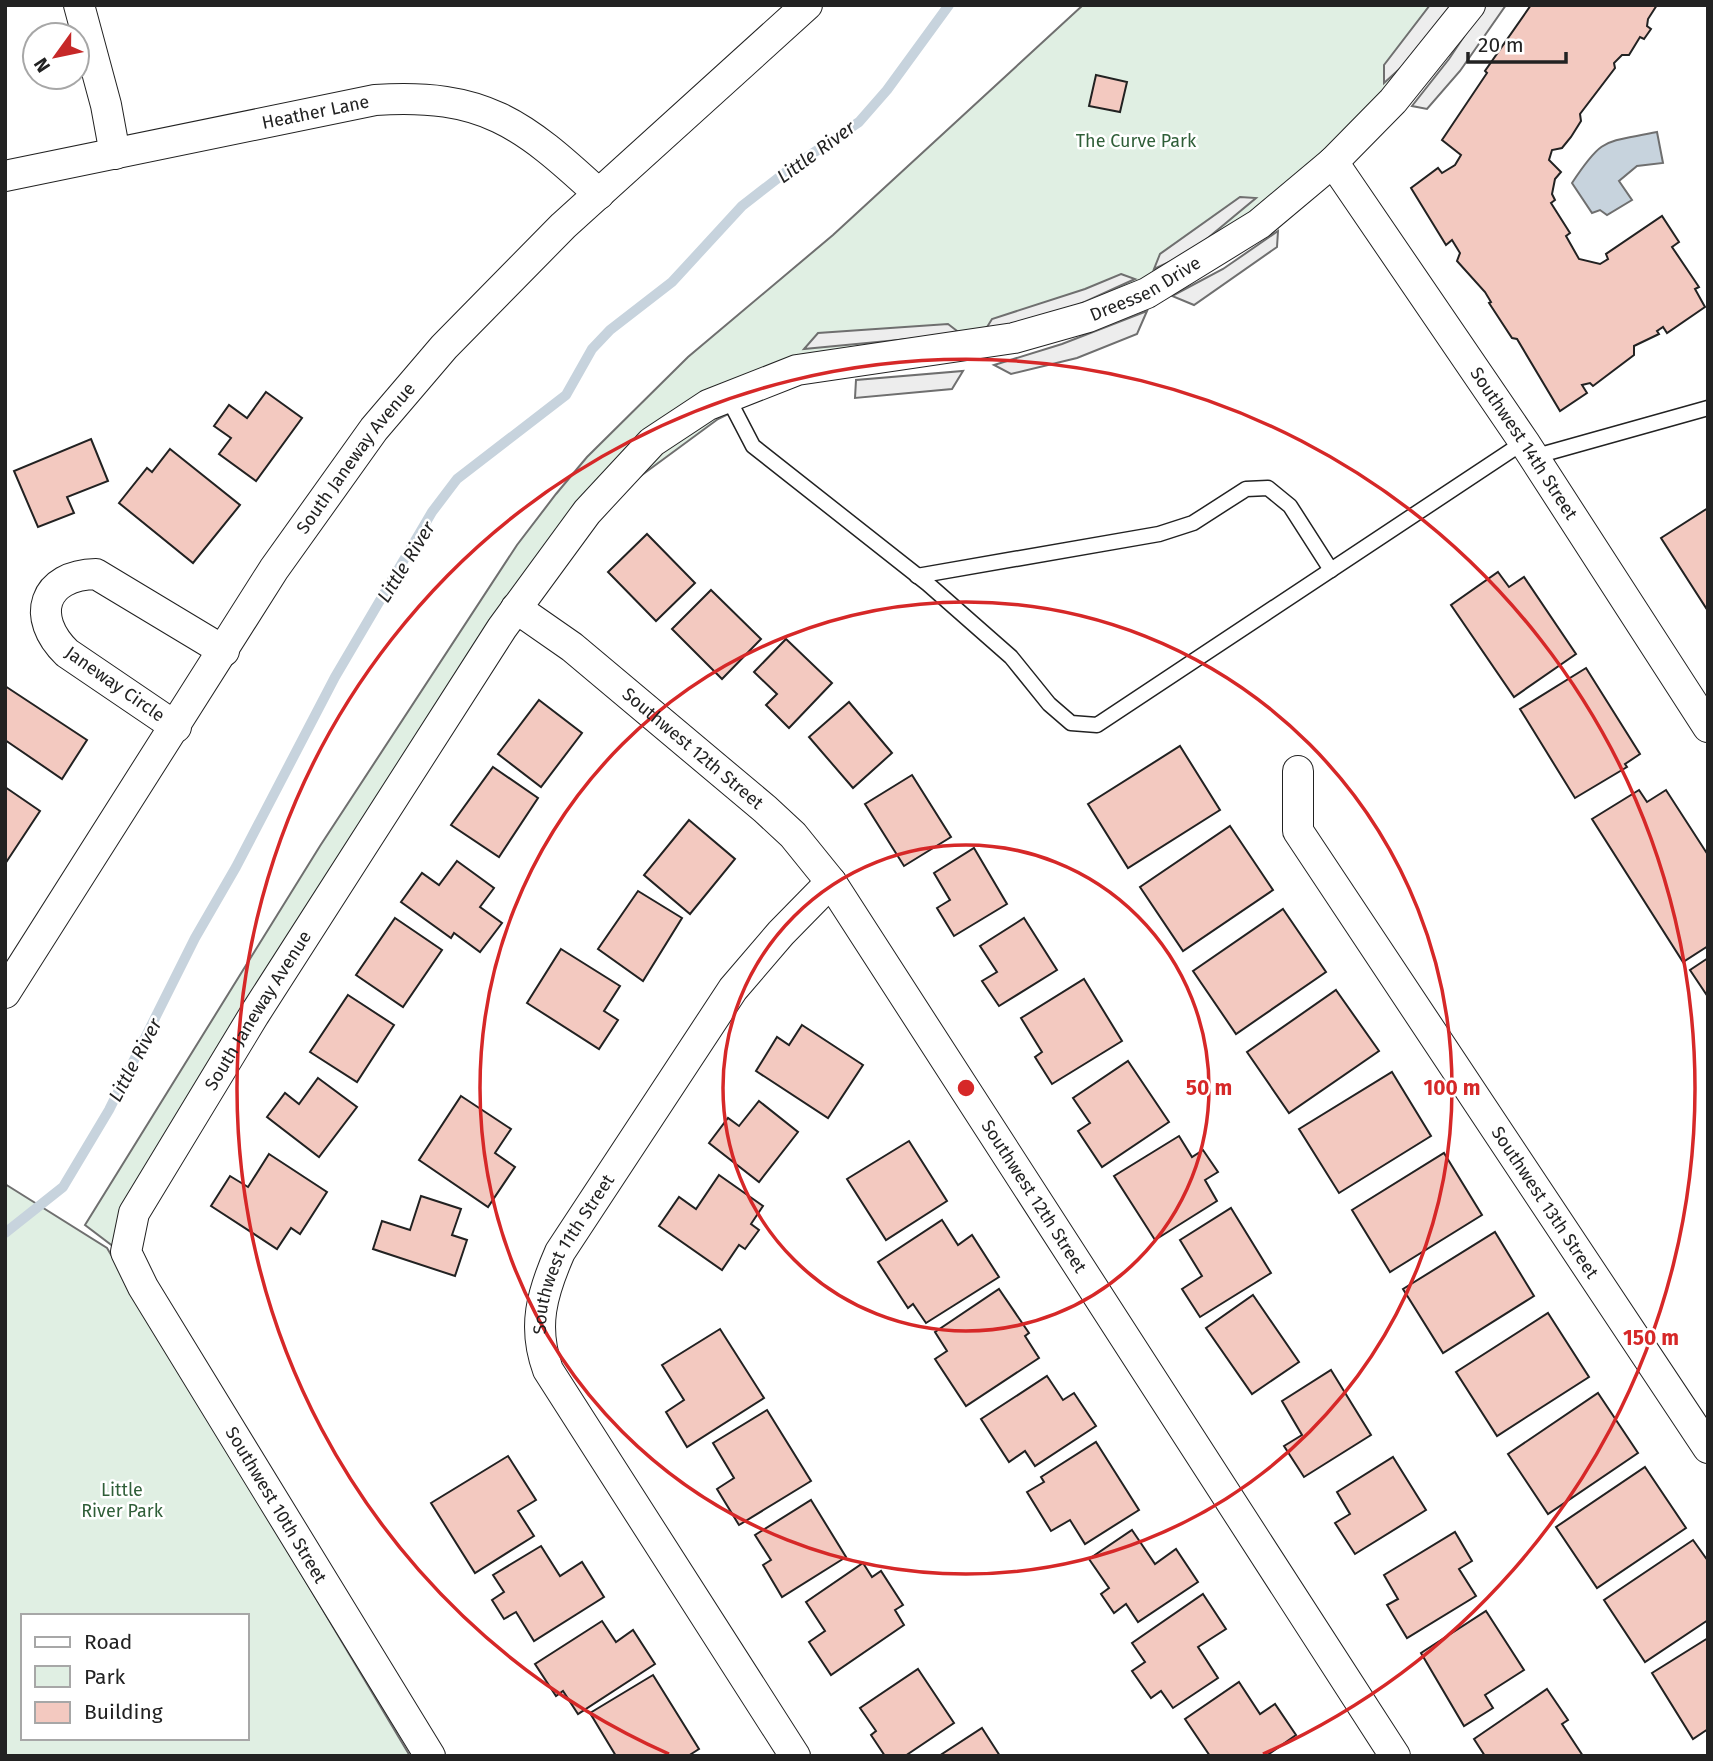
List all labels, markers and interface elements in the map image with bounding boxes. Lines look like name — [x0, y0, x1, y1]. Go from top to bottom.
north arrow — [21, 21, 91, 91]
scale bar — [1468, 21, 1566, 65]
text: 20 m — [1478, 32, 1524, 58]
text: N — [29, 53, 55, 77]
street label: Heather Lane — [260, 90, 371, 134]
water label: Little River — [772, 116, 860, 188]
park label: The Curve Park — [1076, 130, 1197, 152]
street label: Dreessen Drive — [1087, 252, 1205, 326]
street label: Southwest 14th Street — [1465, 363, 1582, 524]
street label: South Janeway Avenue — [292, 378, 420, 538]
water label: Little River — [372, 517, 440, 607]
street label: Janeway Circle — [61, 642, 169, 726]
street label: Southwest 12th Street — [618, 683, 768, 814]
street label: South Janeway Avenue — [200, 927, 316, 1094]
water label: Little River — [103, 1014, 167, 1106]
text: 50 m — [1186, 1075, 1232, 1101]
text: 100 m — [1423, 1075, 1481, 1101]
centre of rings — [954, 1076, 978, 1100]
street label: Southwest 12th Street — [976, 1116, 1092, 1277]
street label: Southwest 13th Street — [1486, 1122, 1603, 1283]
street label: Southwest 11th Street — [529, 1170, 619, 1335]
text: 150 m — [1623, 1325, 1679, 1351]
street label: Southwest 10th Street — [221, 1423, 332, 1588]
park label: Little River Park — [81, 1479, 164, 1522]
legend — [21, 1614, 248, 1740]
text: Road — [84, 1629, 132, 1655]
text: Park — [84, 1664, 126, 1690]
text: Building — [84, 1699, 163, 1725]

